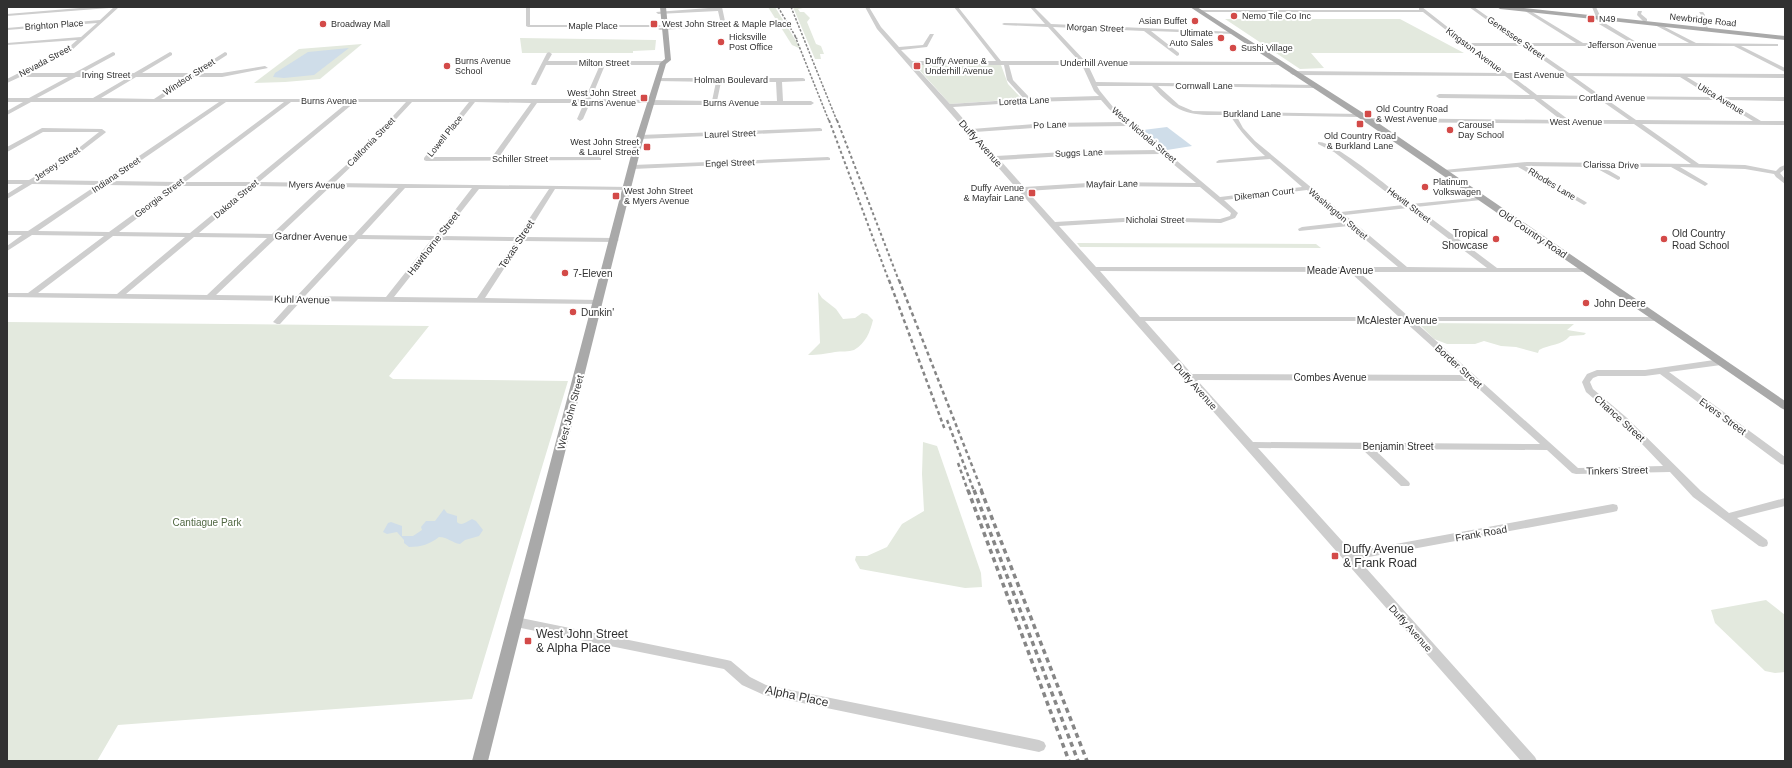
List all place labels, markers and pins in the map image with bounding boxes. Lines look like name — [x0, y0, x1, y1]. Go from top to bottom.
marker: Nemo Tile Co Inc — [1229, 11, 1239, 21]
place label: Nemo Tile Co Inc — [1242, 11, 1312, 21]
marker: N49 — [1586, 14, 1596, 24]
place label: N49 — [1599, 14, 1616, 24]
place label: Asian Buffet — [1139, 16, 1187, 26]
marker: Asian Buffet — [1190, 16, 1200, 26]
marker: Broadway Mall — [318, 19, 328, 29]
place label: Broadway Mall — [331, 19, 390, 29]
marker: West John Street & Maple Place — [649, 19, 659, 29]
place label: West John Street & Maple Place — [662, 19, 791, 29]
place label: Ultimate Auto Sales — [1169, 28, 1213, 48]
place label: Hicksville Post Office — [729, 32, 773, 52]
marker: Ultimate Auto Sales — [1216, 33, 1226, 43]
marker: Hicksville Post Office — [716, 37, 726, 47]
marker: Sushi Village — [1228, 43, 1238, 53]
place label: Sushi Village — [1241, 43, 1293, 53]
place label: Burns Avenue School — [455, 56, 511, 76]
place label: Duffy Avenue & Underhill Avenue — [925, 56, 993, 76]
marker: Burns Avenue School — [442, 61, 452, 71]
marker: Duffy Avenue & Underhill Avenue — [912, 61, 922, 71]
place label: West John Street & Burns Avenue — [567, 88, 636, 108]
marker: West John Street & Burns Avenue — [639, 93, 649, 103]
place label: Old Country Road & West Avenue — [1376, 104, 1448, 124]
marker: Old Country Road & West Avenue — [1363, 109, 1373, 119]
marker: Old Country Road & Burkland Lane — [1355, 119, 1365, 129]
place label: Carousel Day School — [1458, 120, 1504, 140]
marker: Carousel Day School — [1445, 125, 1455, 135]
place label: Old Country Road & Burkland Lane — [1324, 131, 1396, 151]
place label: West John Street & Laurel Street — [570, 137, 639, 157]
marker: West John Street & Laurel Street — [642, 142, 652, 152]
place label: Platinum Volkswagen — [1433, 177, 1481, 197]
marker: Platinum Volkswagen — [1420, 182, 1430, 192]
place label: Duffy Avenue & Mayfair Lane — [963, 183, 1024, 203]
place label: West John Street & Myers Avenue — [624, 186, 693, 206]
marker: Duffy Avenue & Mayfair Lane — [1027, 188, 1037, 198]
marker: West John Street & Myers Avenue — [611, 191, 621, 201]
place label: Tropical Showcase — [1442, 228, 1488, 251]
place label: Old Country Road School — [1672, 228, 1729, 251]
marker: Tropical Showcase — [1491, 234, 1501, 244]
marker: Old Country Road School — [1659, 234, 1669, 244]
marker: 7-Eleven — [560, 268, 570, 278]
place label: 7-Eleven — [573, 268, 612, 279]
marker: John Deere — [1581, 298, 1591, 308]
place label: John Deere — [1594, 298, 1646, 309]
marker: Dunkin' — [568, 307, 578, 317]
place label: Dunkin' — [581, 307, 614, 318]
place label: Duffy Avenue & Frank Road — [1343, 542, 1417, 570]
marker: Duffy Avenue & Frank Road — [1330, 551, 1340, 561]
place label: West John Street & Alpha Place — [536, 627, 628, 655]
marker: West John Street & Alpha Place — [523, 636, 533, 646]

